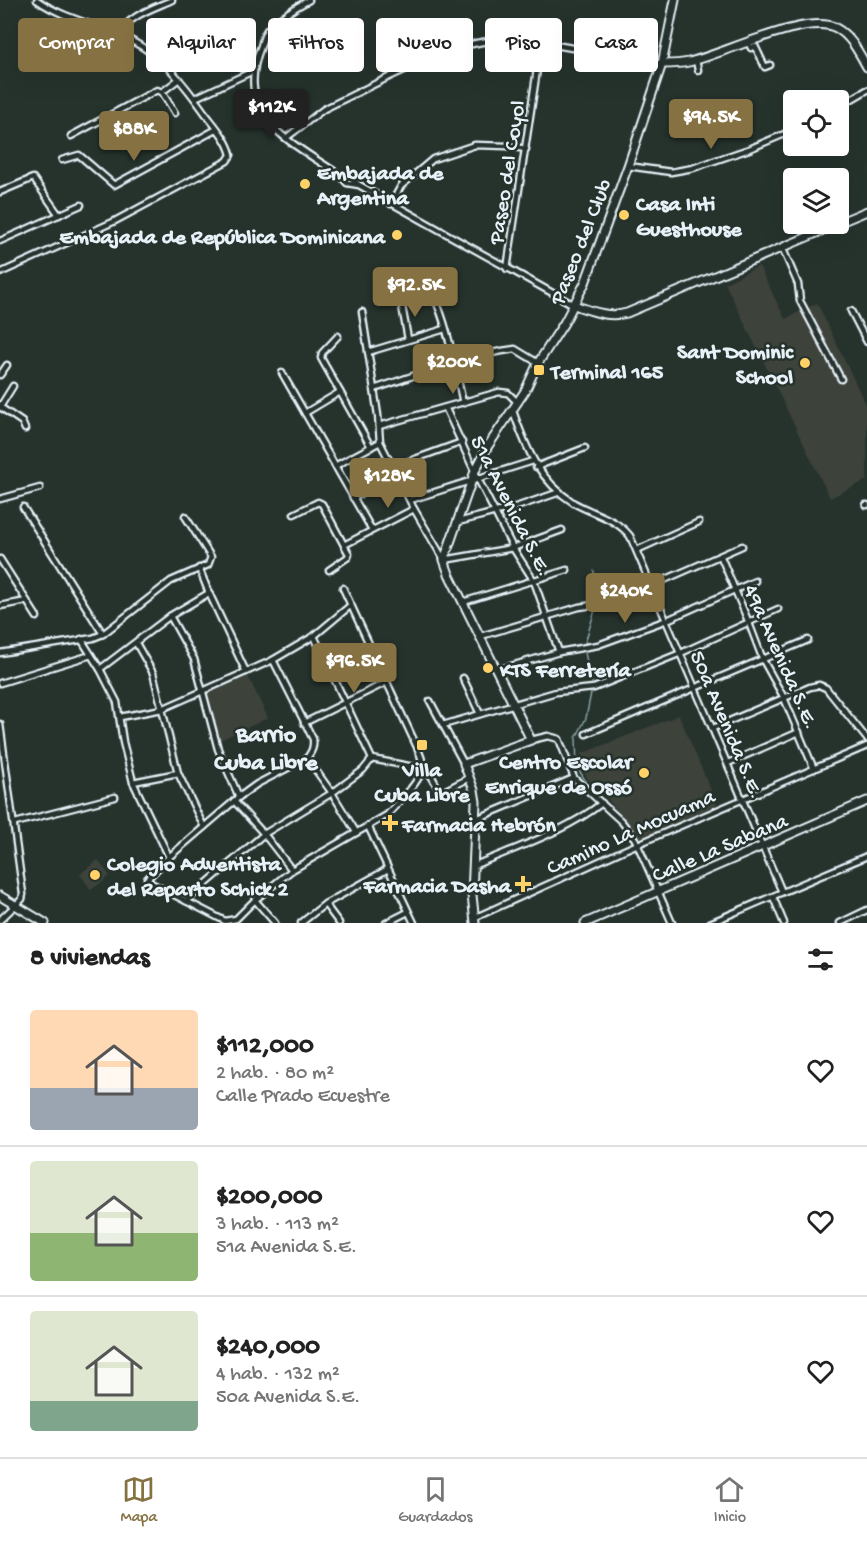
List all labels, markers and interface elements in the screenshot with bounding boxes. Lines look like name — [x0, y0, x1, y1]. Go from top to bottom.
chip: Comprar — [18, 18, 134, 72]
chip: Alquilar — [146, 18, 256, 72]
chip: Filtros — [268, 18, 364, 72]
chip: Nuevo — [376, 18, 473, 72]
chip: Piso — [485, 18, 562, 72]
chip: Casa — [574, 18, 658, 72]
pin: $112K — [229, 89, 313, 140]
map controls — [783, 90, 849, 234]
button: locate — [783, 90, 849, 156]
text: $112K — [248, 97, 294, 120]
street label: Paseo del Coyol — [485, 99, 533, 247]
pin: $94.5K — [662, 99, 760, 150]
text: $94.5K — [683, 107, 739, 130]
pin: $88K — [98, 111, 170, 162]
text: $88K — [113, 119, 155, 142]
place label: Embajada de Argentina — [316, 162, 444, 213]
button: layers — [783, 168, 849, 234]
street label: Paseo del Club — [545, 175, 620, 310]
marker: Embajada de Argentina — [298, 177, 312, 191]
place label: Casa Inti Guesthouse — [635, 193, 742, 244]
marker: Casa Inti Guesthouse — [617, 208, 631, 222]
place label: Embajada de República Dominicana — [60, 226, 387, 252]
marker: Embajada de República Dominicana — [390, 228, 404, 242]
pin: $92.5K — [366, 267, 464, 318]
text: $92.5K — [387, 275, 443, 298]
place label: Sant Dominic School — [677, 341, 795, 392]
pin: $200K — [411, 344, 495, 395]
text: $200K — [427, 352, 479, 375]
marker: Sant Dominic School — [798, 356, 812, 370]
place label: Terminal 165 — [549, 361, 664, 387]
marker: Terminal 165 — [532, 363, 546, 377]
street label: 51a Avenida S.E. — [463, 432, 556, 582]
pin: $128K — [346, 458, 430, 509]
text: $128K — [364, 466, 412, 489]
pin: $240K — [583, 573, 667, 624]
text: $240K — [600, 581, 650, 604]
street label: 49a Avenida S.E. — [736, 581, 823, 734]
pin: $96.5K — [305, 643, 403, 694]
street label: 50a Avenida S.E. — [682, 647, 768, 804]
text: $96.5K — [326, 651, 382, 674]
place label: KTS Ferretería — [499, 659, 632, 685]
marker: KTS Ferretería — [481, 661, 495, 675]
district label: Barrio Cuba Libre — [214, 722, 319, 779]
marker: Villa Cuba Libre — [415, 738, 429, 752]
place label: Centro Escolar Enrique de Ossó — [485, 751, 634, 802]
place label: Villa Cuba Libre — [374, 759, 470, 810]
marker: Centro Escolar Enrique de Ossó — [637, 766, 651, 780]
street label: Camino La Mocuama — [543, 785, 721, 882]
street label: Calle La Sabana — [649, 809, 793, 890]
place label: Farmacia Hebrón — [401, 814, 557, 840]
marker: Farmacia Hebrón — [383, 816, 397, 830]
place label: Colegio Adventista del Reparto Schick 2 — [106, 853, 288, 904]
marker: Colegio Adventista del Reparto Schick 2 — [88, 868, 102, 882]
place label: Farmacia Dasha — [363, 875, 513, 901]
marker: Farmacia Dasha — [516, 877, 530, 891]
icon: filters — [804, 943, 837, 976]
text: 8 viviendas — [30, 944, 150, 975]
text: $112,000 — [216, 1032, 314, 1063]
icon: home — [78, 1034, 150, 1106]
icon: heart — [804, 1054, 837, 1087]
text: 2 hab. · 80 m² — [216, 1063, 334, 1086]
text: Calle Prado Ecuestre — [216, 1086, 390, 1109]
text: $200,000 — [216, 1183, 322, 1214]
icon: home — [78, 1185, 150, 1257]
icon: heart — [804, 1205, 837, 1238]
text: 3 hab. · 113 m² — [216, 1214, 339, 1237]
text: 51a Avenida S.E. — [216, 1237, 357, 1260]
text: $240,000 — [216, 1333, 320, 1364]
icon: home — [78, 1335, 150, 1407]
icon: heart — [804, 1355, 837, 1388]
text: 4 hab. · 132 m² — [216, 1364, 340, 1387]
text: 50a Avenida S.E. — [216, 1387, 360, 1410]
tab: Mapa — [121, 1473, 157, 1528]
tab: Guardados — [398, 1473, 472, 1528]
tab: Inicio — [713, 1473, 746, 1528]

